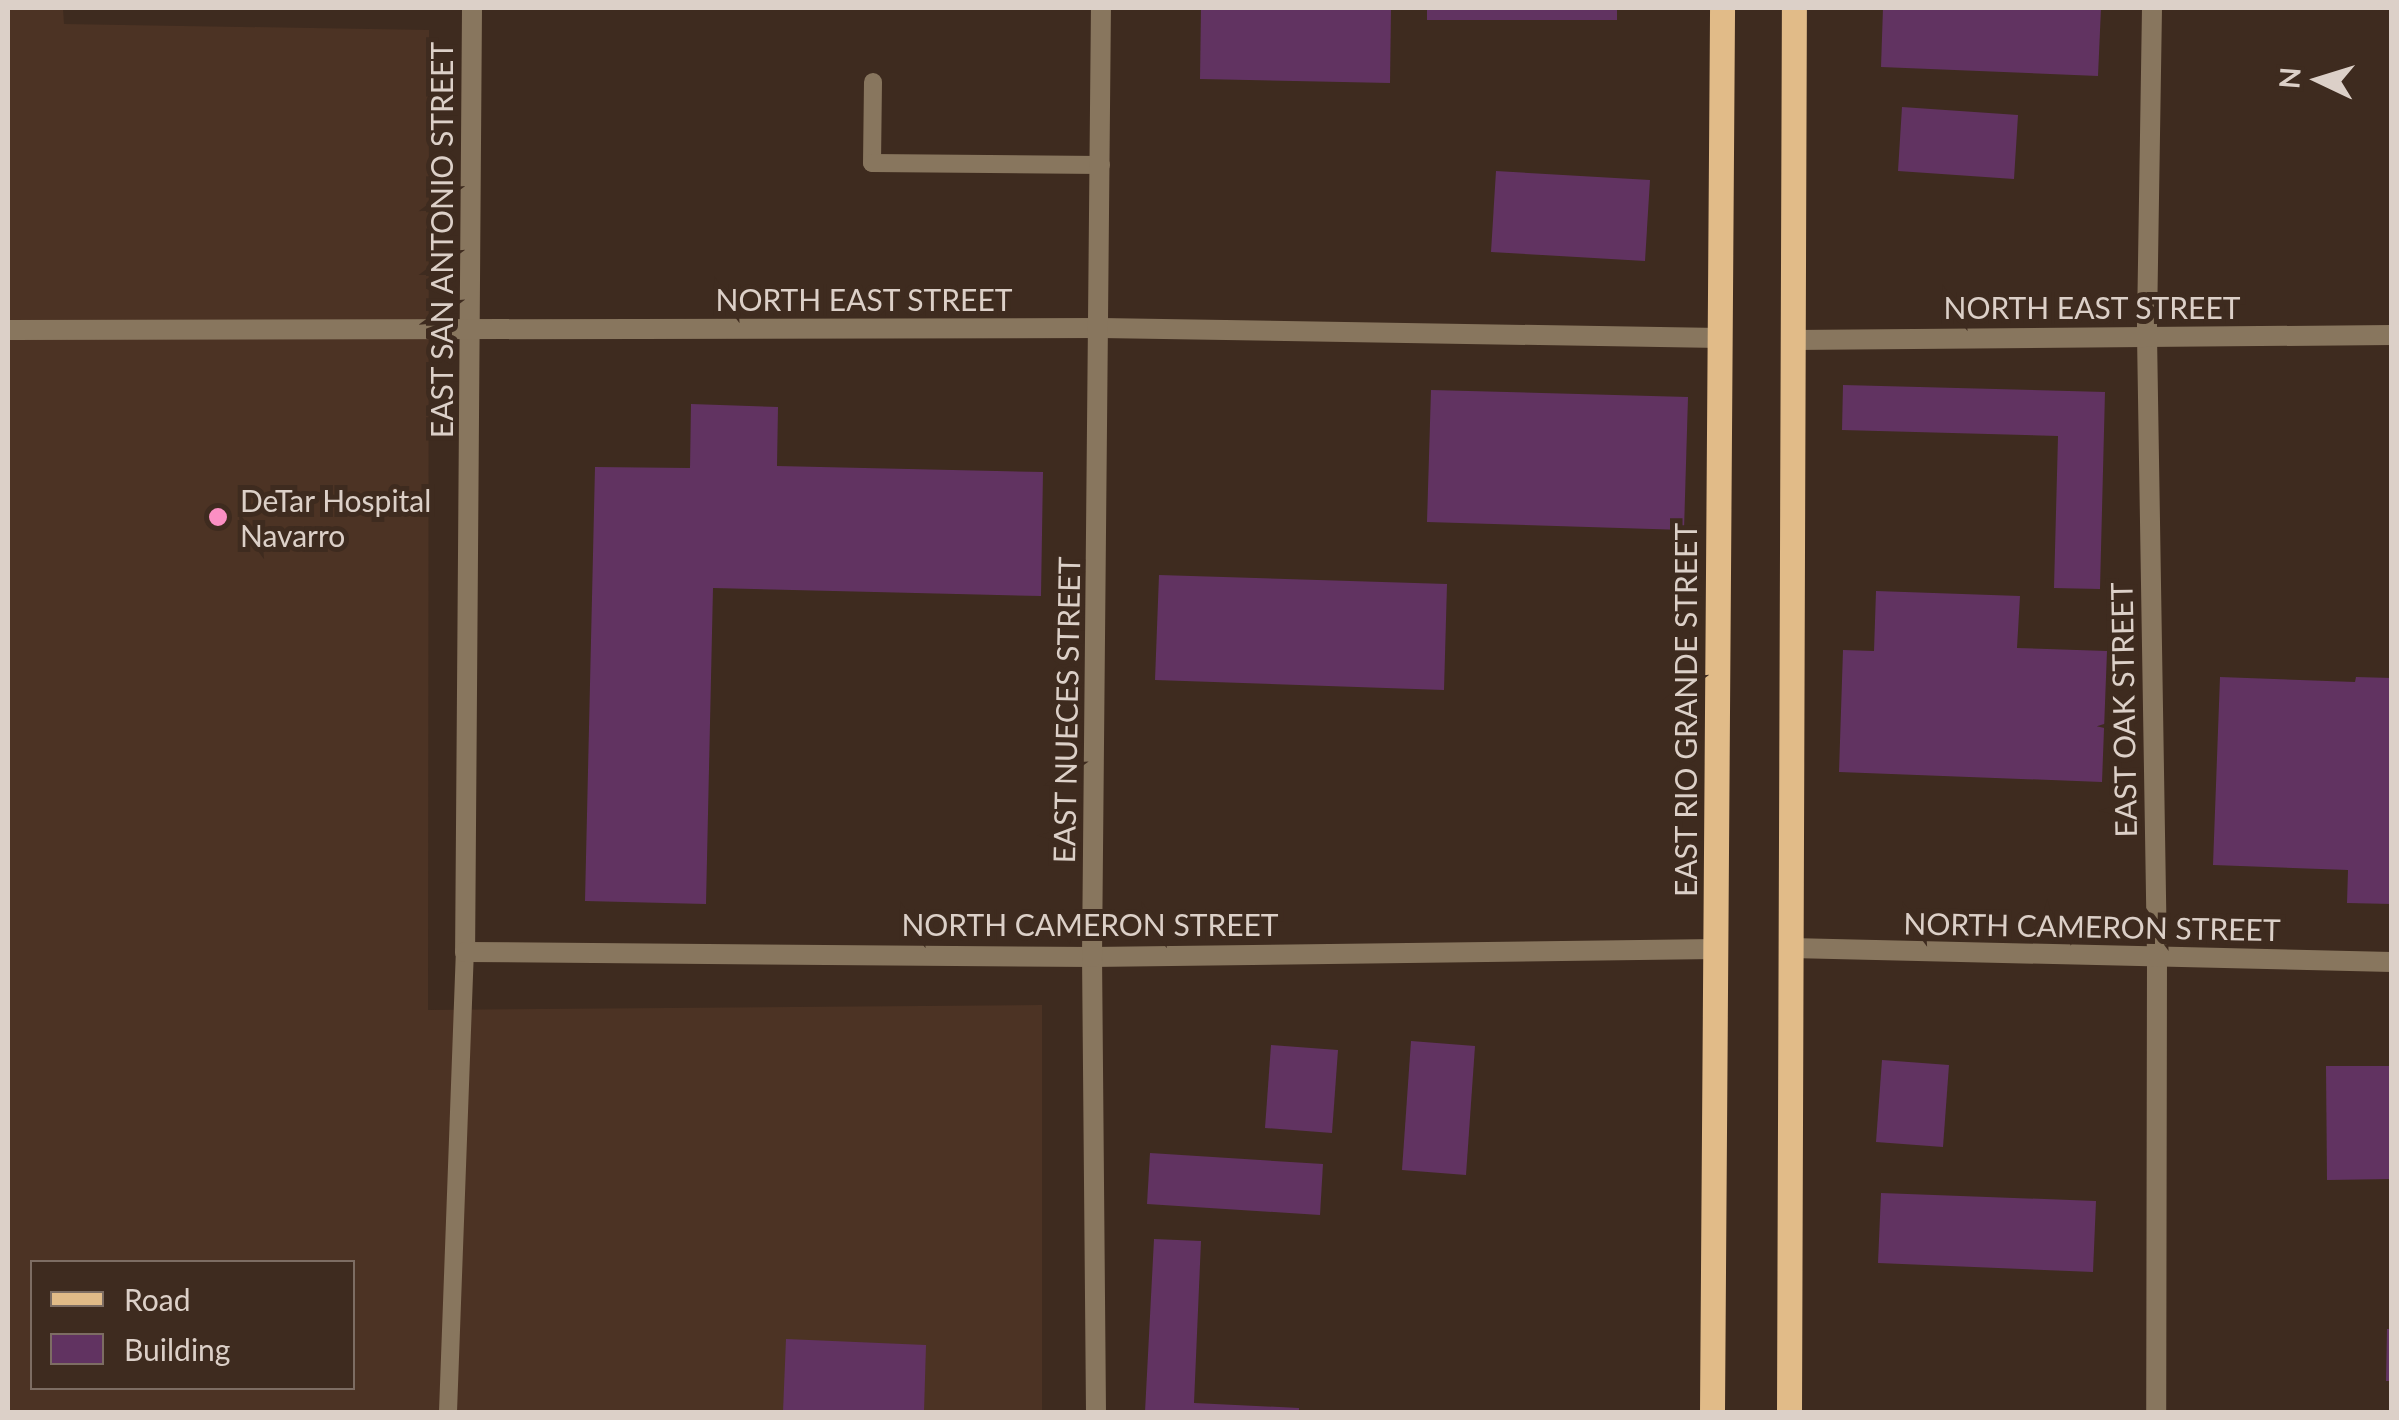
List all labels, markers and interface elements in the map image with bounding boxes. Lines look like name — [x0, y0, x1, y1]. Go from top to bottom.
north arrow — [2269, 30, 2369, 130]
street label: EAST SAN ANTONIO STREET — [423, 41, 459, 439]
text: N — [2271, 66, 2307, 90]
street label: NORTH EAST STREET — [715, 281, 1013, 317]
street label: NORTH EAST STREET — [1943, 289, 2241, 325]
place label: DeTar Hospital Navarro — [240, 482, 432, 552]
marker: DeTar Hospital Navarro — [205, 504, 231, 530]
street label: EAST RIO GRANDE STREET — [1667, 522, 1703, 898]
street label: EAST NUECES STREET — [1045, 556, 1087, 864]
street label: EAST OAK STREET — [2103, 582, 2143, 838]
street label: NORTH CAMERON STREET — [1903, 905, 2281, 947]
street label: NORTH CAMERON STREET — [901, 906, 1279, 942]
legend — [30, 1260, 355, 1390]
text: Road — [124, 1281, 191, 1317]
text: Building — [124, 1331, 230, 1367]

